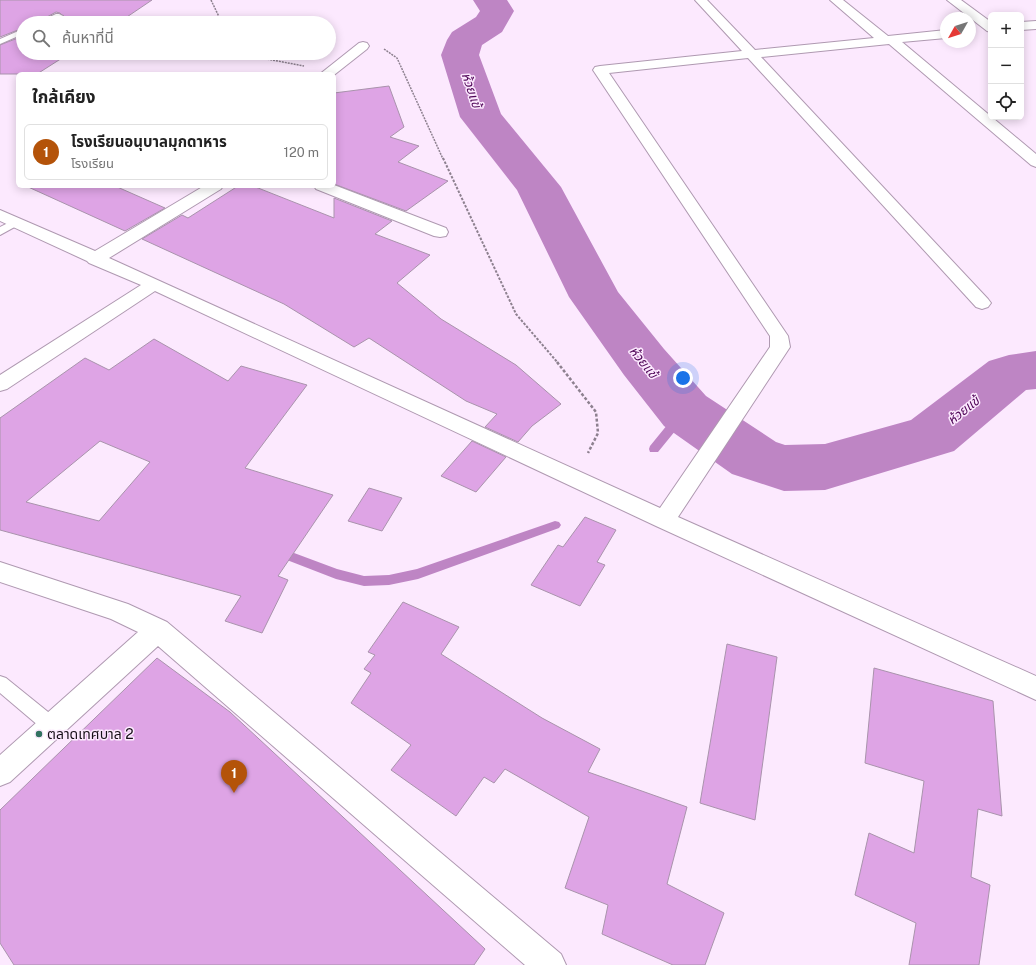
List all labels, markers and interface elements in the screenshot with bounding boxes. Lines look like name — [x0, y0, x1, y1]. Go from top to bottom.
north arrow — [940, 12, 976, 48]
map controls — [988, 12, 1024, 120]
button: + — [988, 12, 1024, 48]
search box — [16, 16, 336, 60]
icon: search — [30, 27, 52, 49]
text: ค้นหาที่นี่ — [62, 29, 114, 46]
button: − — [988, 48, 1024, 84]
water label: ห้วยแข้ — [459, 71, 485, 112]
button: locate — [988, 84, 1024, 120]
text: ใกล้เคียง — [32, 87, 95, 107]
text: โรงเรียนอนุบาลมุกดาหาร — [71, 133, 227, 150]
text: 1 — [43, 145, 49, 160]
text: 120 m — [284, 145, 319, 160]
text: โรงเรียน — [71, 156, 114, 171]
water label: ห้วยแข้ — [626, 344, 662, 383]
your location — [673, 368, 693, 388]
water label: ห้วยแข้ — [945, 392, 984, 428]
place label: ตลาดเทศบาล 2 — [47, 726, 134, 742]
marker: ตลาดเทศบาล 2 — [34, 729, 44, 739]
pin: 1 — [221, 760, 247, 793]

